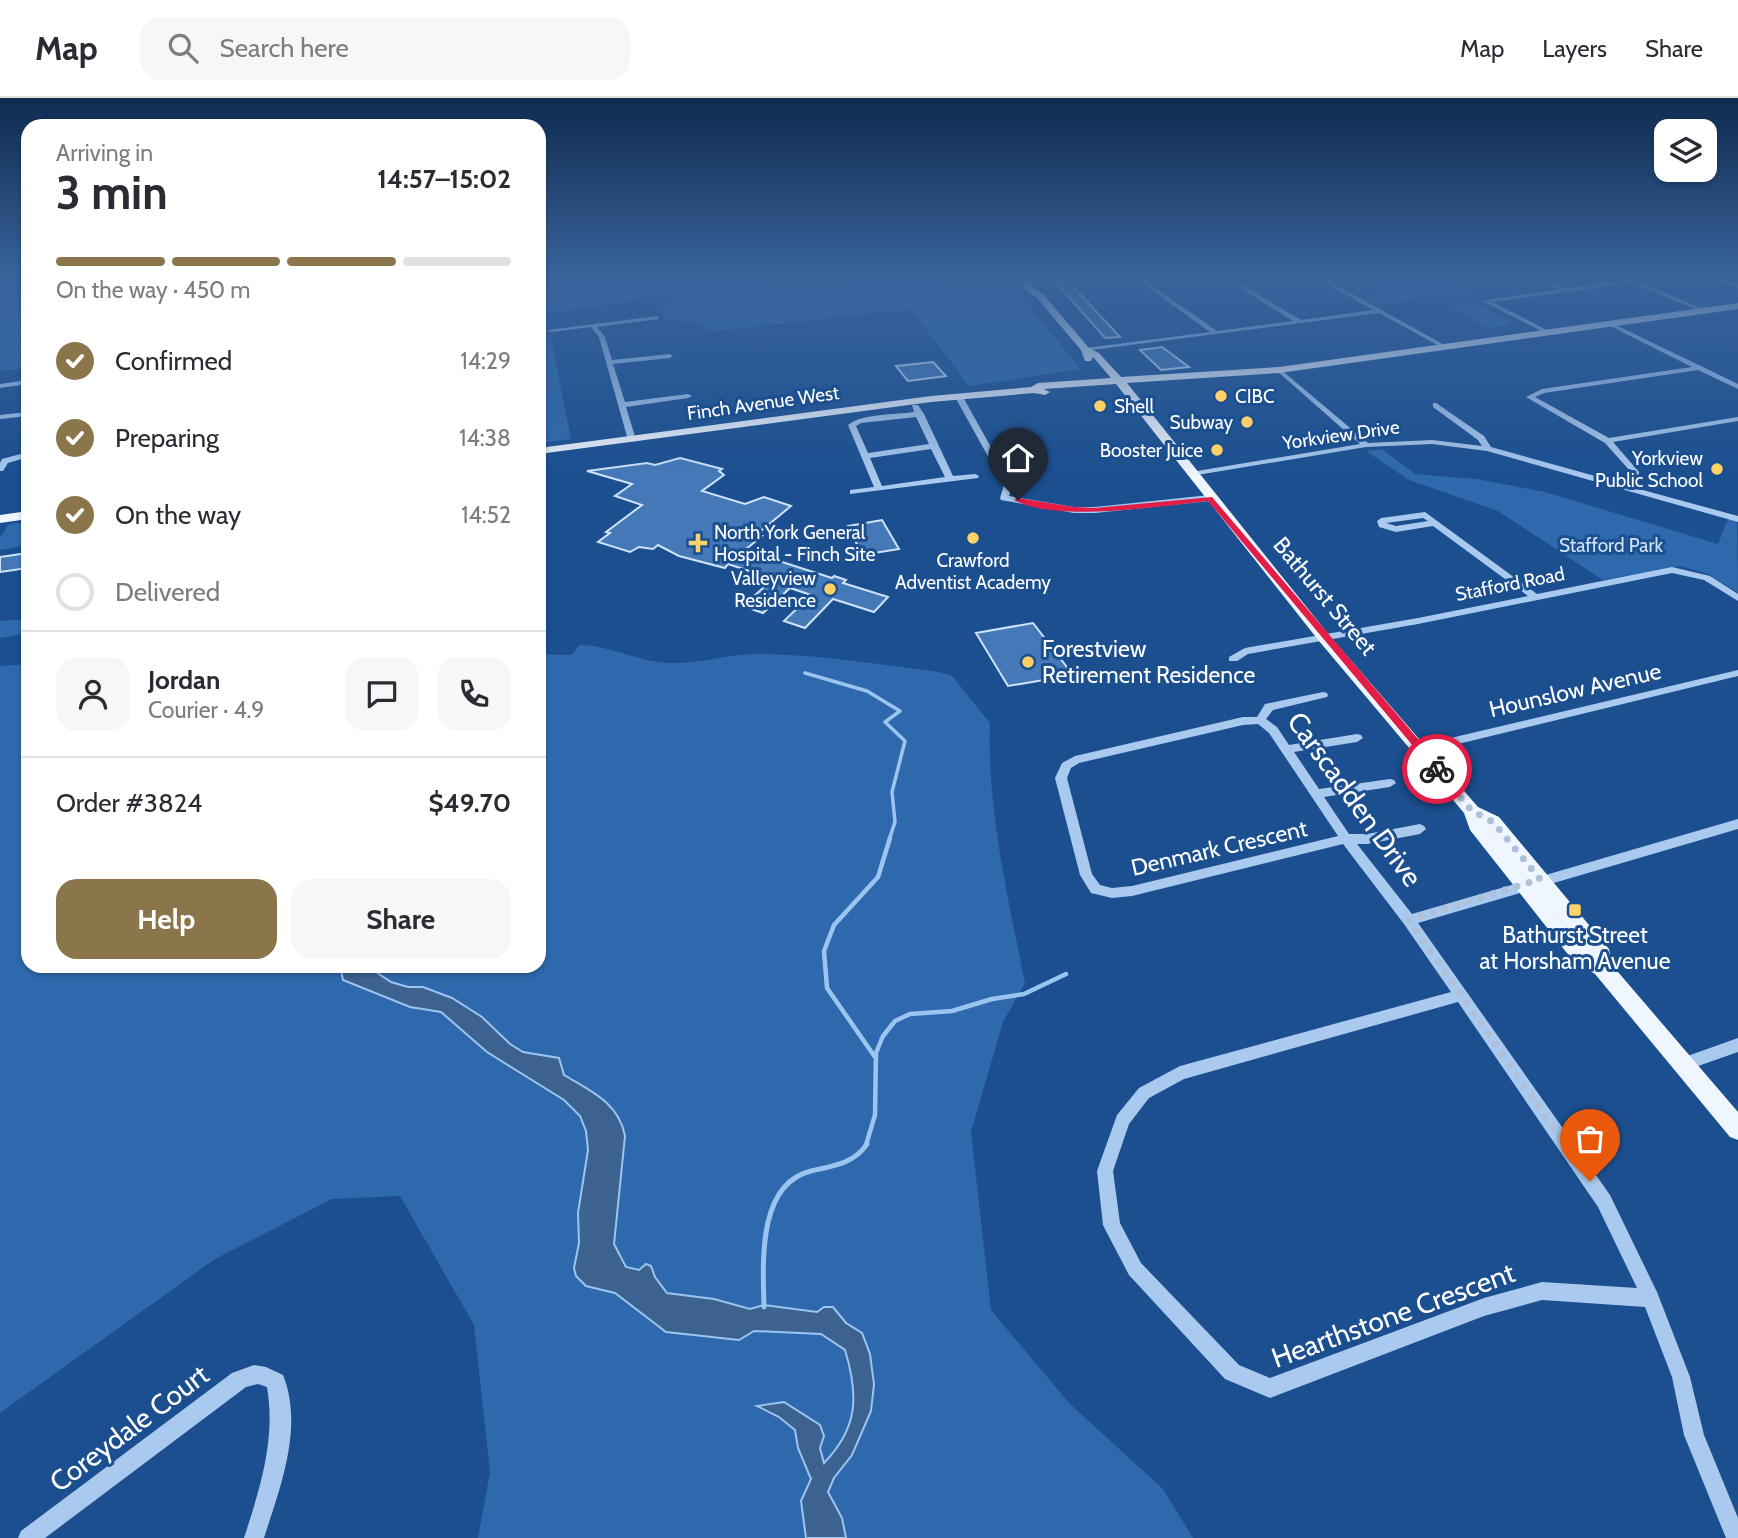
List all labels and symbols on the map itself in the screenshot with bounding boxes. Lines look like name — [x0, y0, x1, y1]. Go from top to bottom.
street label: Finch Avenue West — [685, 381, 841, 425]
place label: CIBC — [1235, 385, 1275, 408]
marker: CIBC — [1213, 388, 1229, 404]
place label: Shell — [1114, 395, 1154, 418]
marker: Shell — [1092, 398, 1108, 414]
place label: Subway — [1170, 411, 1233, 434]
marker: Subway — [1239, 414, 1255, 430]
street label: Yorkview Drive — [1280, 415, 1401, 455]
pin — [988, 428, 1048, 500]
place label: Booster Juice — [1100, 439, 1203, 462]
marker: Booster Juice — [1209, 442, 1225, 458]
place label: Yorkview Public School — [1595, 447, 1704, 492]
marker: Yorkview Public School — [1709, 461, 1725, 477]
place label: North York General Hospital - Finch Site — [714, 521, 876, 566]
marker: Crawford Adventist Academy — [965, 530, 981, 546]
street label: Bathurst Street — [1267, 531, 1383, 661]
marker: North York General Hospital - Finch Site — [688, 533, 708, 553]
park label: Stafford Park — [1559, 534, 1663, 557]
place label: Crawford Adventist Academy — [895, 549, 1051, 594]
street label: Stafford Road — [1453, 562, 1567, 606]
place label: Valleyview Residence — [731, 567, 816, 612]
marker: Valleyview Residence — [822, 581, 838, 597]
place label: Forestview Retirement Residence — [1042, 635, 1255, 689]
marker: Forestview Retirement Residence — [1020, 654, 1036, 670]
street label: Hounslow Avenue — [1486, 657, 1664, 723]
street label: Carscadden Drive — [1280, 705, 1430, 893]
courier — [1402, 734, 1472, 804]
street label: Denmark Crescent — [1128, 814, 1310, 882]
marker: Bathurst Street at Horsham Avenue — [1567, 902, 1583, 918]
place label: Bathurst Street at Horsham Avenue — [1480, 921, 1671, 975]
pin — [1560, 1109, 1620, 1181]
street label: Hearthstone Crescent — [1267, 1255, 1519, 1375]
street label: Coreydale Court — [43, 1357, 215, 1499]

